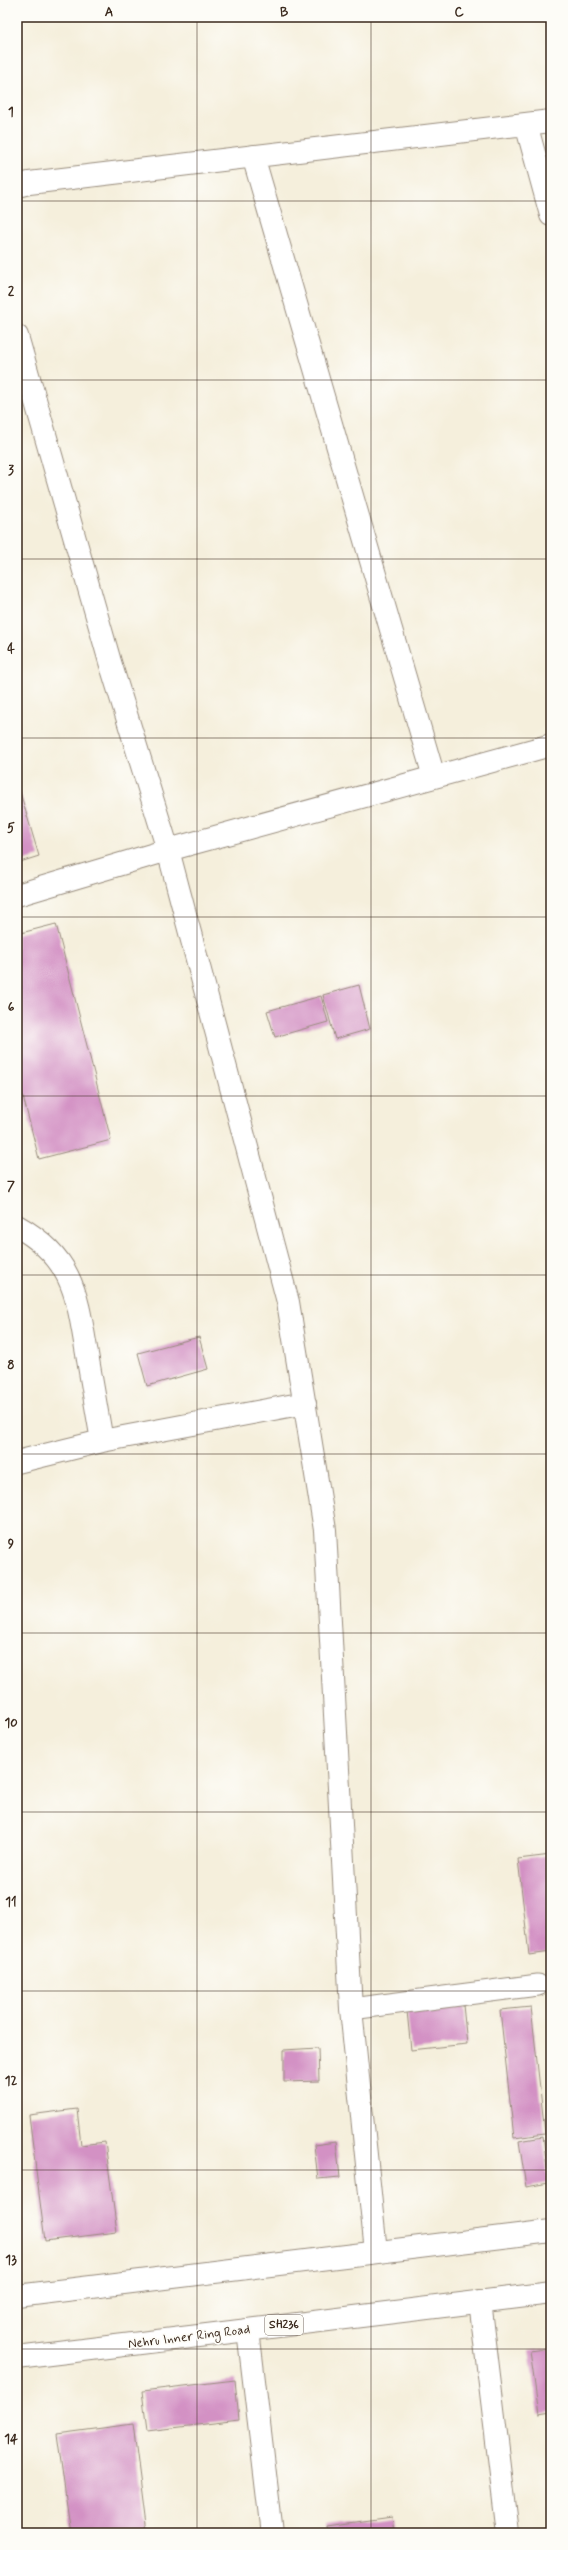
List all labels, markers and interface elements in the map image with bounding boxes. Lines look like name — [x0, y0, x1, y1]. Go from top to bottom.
text: A — [105, 4, 113, 21]
text: B — [280, 4, 289, 21]
text: C — [454, 4, 464, 21]
text: 1 — [8, 104, 14, 121]
text: 2 — [8, 283, 15, 300]
text: 3 — [8, 462, 14, 479]
text: 4 — [7, 641, 15, 658]
text: 5 — [7, 820, 15, 837]
text: 6 — [8, 999, 15, 1016]
text: 7 — [7, 1178, 15, 1195]
text: 8 — [7, 1357, 15, 1374]
text: 9 — [8, 1536, 15, 1553]
text: 10 — [4, 1715, 18, 1732]
text: 11 — [5, 1894, 17, 1911]
text: 12 — [5, 2073, 17, 2090]
text: 13 — [5, 2252, 17, 2269]
road number: SH236 — [265, 2315, 303, 2335]
street label: Nehru Inner Ring Road — [127, 2321, 251, 2354]
text: 14 — [4, 2431, 18, 2448]

